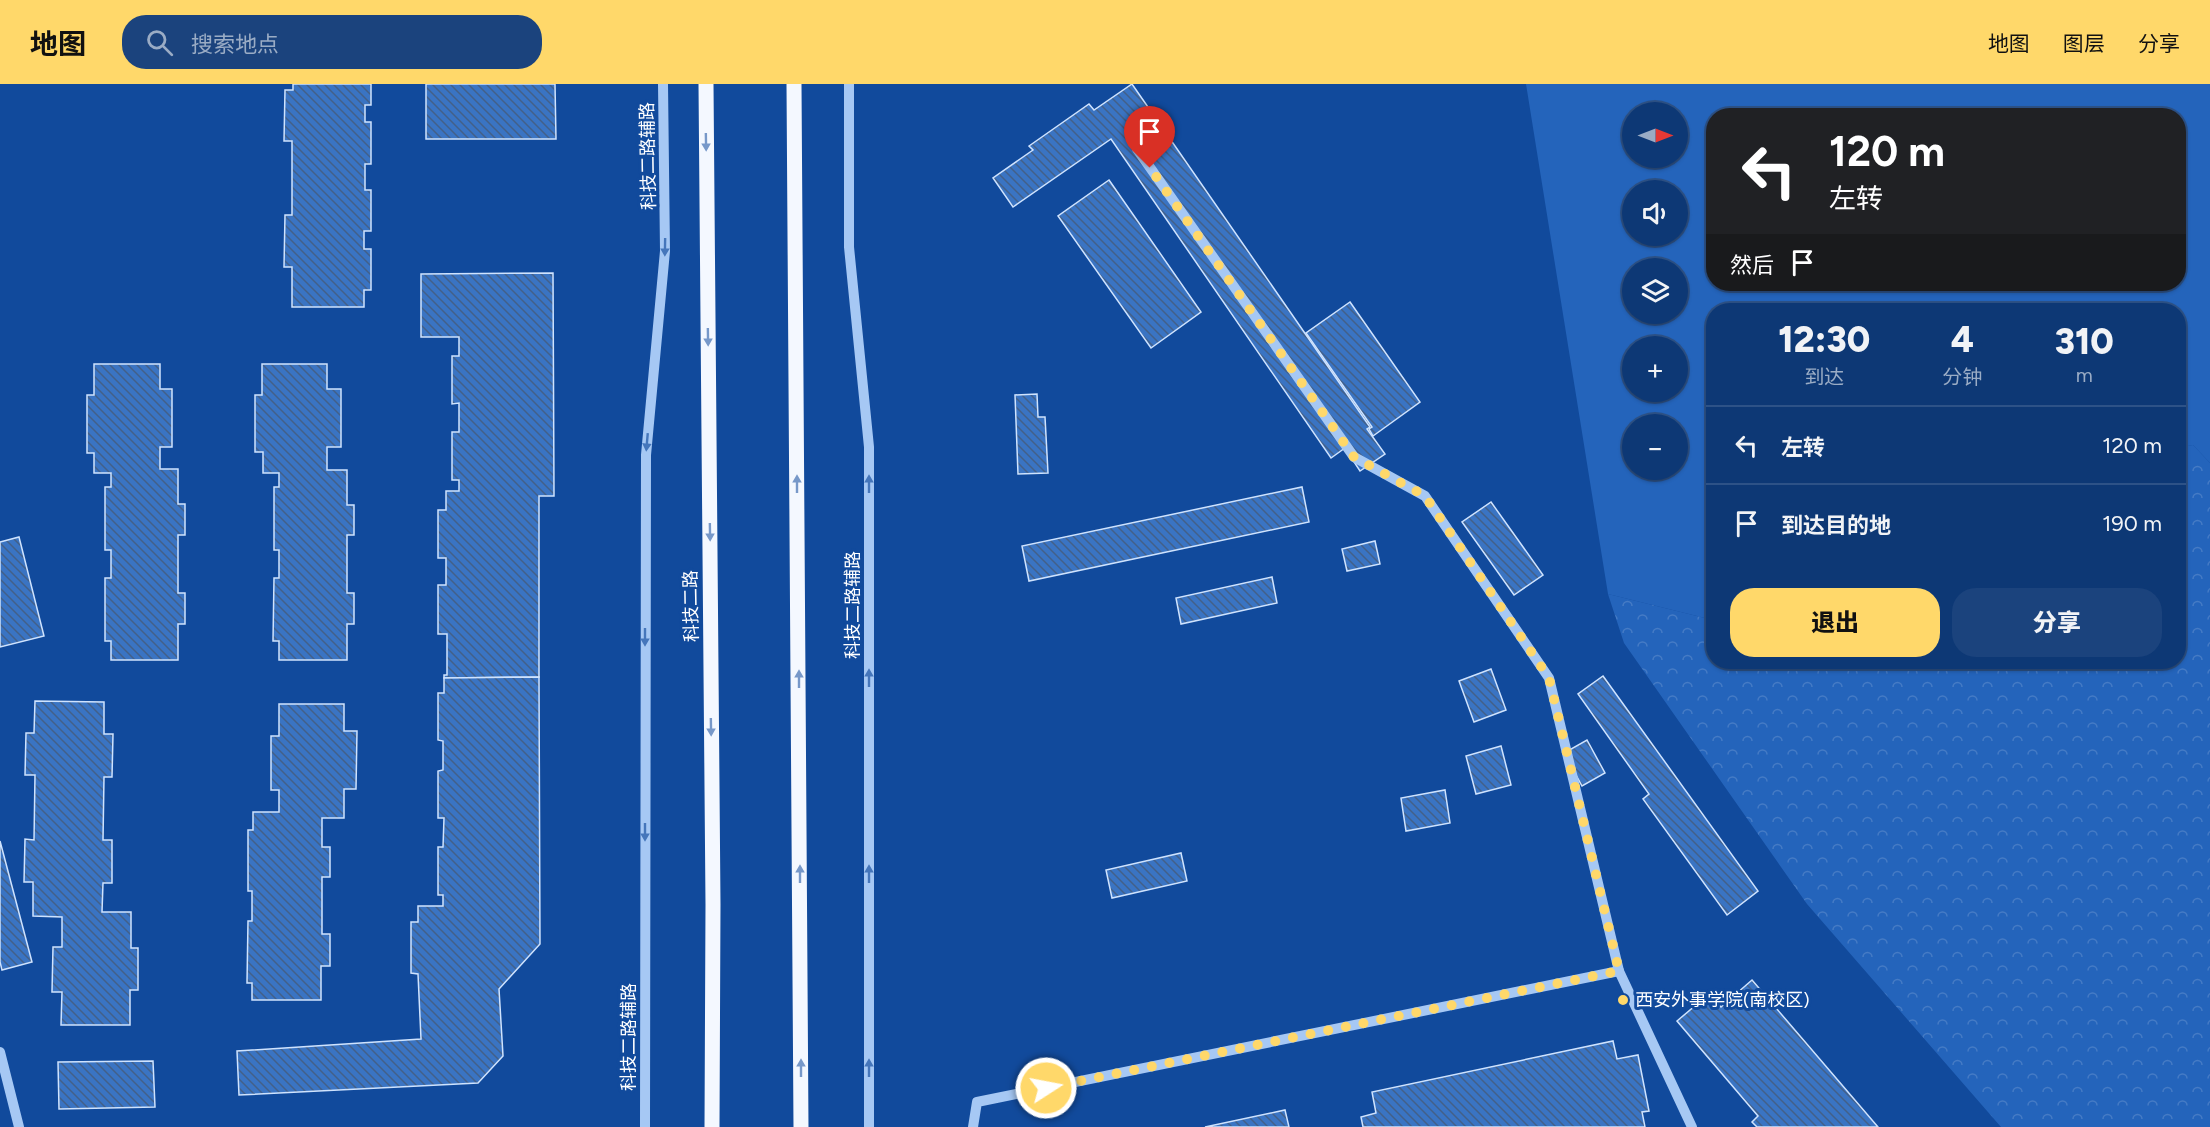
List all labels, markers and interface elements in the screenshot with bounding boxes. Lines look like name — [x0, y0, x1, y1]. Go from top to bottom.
search box — [122, 15, 542, 69]
icon: search — [143, 26, 176, 59]
text: 地图 — [30, 27, 86, 61]
text: 搜索地点 — [191, 31, 279, 58]
text: 地图 — [1988, 31, 2030, 56]
text: 图层 — [2063, 31, 2105, 56]
text: 分享 — [2138, 31, 2180, 56]
street label: 科技二路辅路 — [636, 102, 660, 210]
north arrow — [1622, 102, 1688, 168]
map controls — [1622, 102, 1688, 480]
pin — [1124, 106, 1175, 168]
icon: arrive — [1133, 115, 1166, 148]
text: 120 m — [1829, 126, 1945, 177]
icon: left — [1730, 132, 1808, 210]
one-way arrow — [701, 133, 711, 152]
button: sound — [1622, 180, 1688, 246]
text: 左转 — [1829, 182, 1883, 215]
one-way arrow — [660, 238, 669, 257]
icon: arrive — [1786, 246, 1819, 279]
text: 然后 — [1730, 252, 1774, 279]
button: layers — [1622, 258, 1688, 324]
text: 12:30 — [1778, 318, 1870, 361]
text: 4 — [1951, 318, 1974, 361]
text: 310 — [2055, 320, 2114, 363]
one-way arrow — [703, 328, 713, 347]
button: + — [1622, 336, 1688, 402]
text: m — [2076, 363, 2093, 387]
text: 到达 — [1804, 365, 1844, 389]
text: 分钟 — [1942, 365, 1982, 389]
button: − — [1622, 414, 1688, 480]
icon: left — [1730, 429, 1763, 462]
one-way arrow — [642, 432, 652, 451]
text: 120 m — [2102, 432, 2162, 459]
text: 左转 — [1781, 434, 1825, 461]
one-way arrow — [792, 474, 802, 493]
one-way arrow — [864, 474, 874, 493]
icon: arrive — [1730, 507, 1763, 540]
text: 190 m — [2102, 510, 2162, 537]
text: 到达目的地 — [1781, 512, 1891, 539]
one-way arrow — [705, 523, 715, 542]
street label: 科技二路辅路 — [842, 551, 864, 659]
street label: 科技二路 — [679, 570, 703, 642]
button: 退出 — [1730, 588, 1940, 657]
button: 分享 — [1952, 588, 2162, 657]
one-way arrow — [640, 627, 650, 646]
one-way arrow — [794, 669, 804, 688]
one-way arrow — [864, 669, 874, 688]
one-way arrow — [706, 718, 716, 737]
one-way arrow — [640, 822, 650, 841]
one-way arrow — [796, 864, 805, 883]
one-way arrow — [864, 864, 874, 883]
street label: 科技二路辅路 — [618, 983, 640, 1091]
place label: 西安外事学院(南校区) — [1635, 989, 1810, 1011]
marker: 西安外事学院(南校区) — [1616, 993, 1630, 1007]
position arrow — [1014, 1056, 1078, 1120]
one-way arrow — [796, 1059, 806, 1078]
one-way arrow — [864, 1059, 874, 1078]

